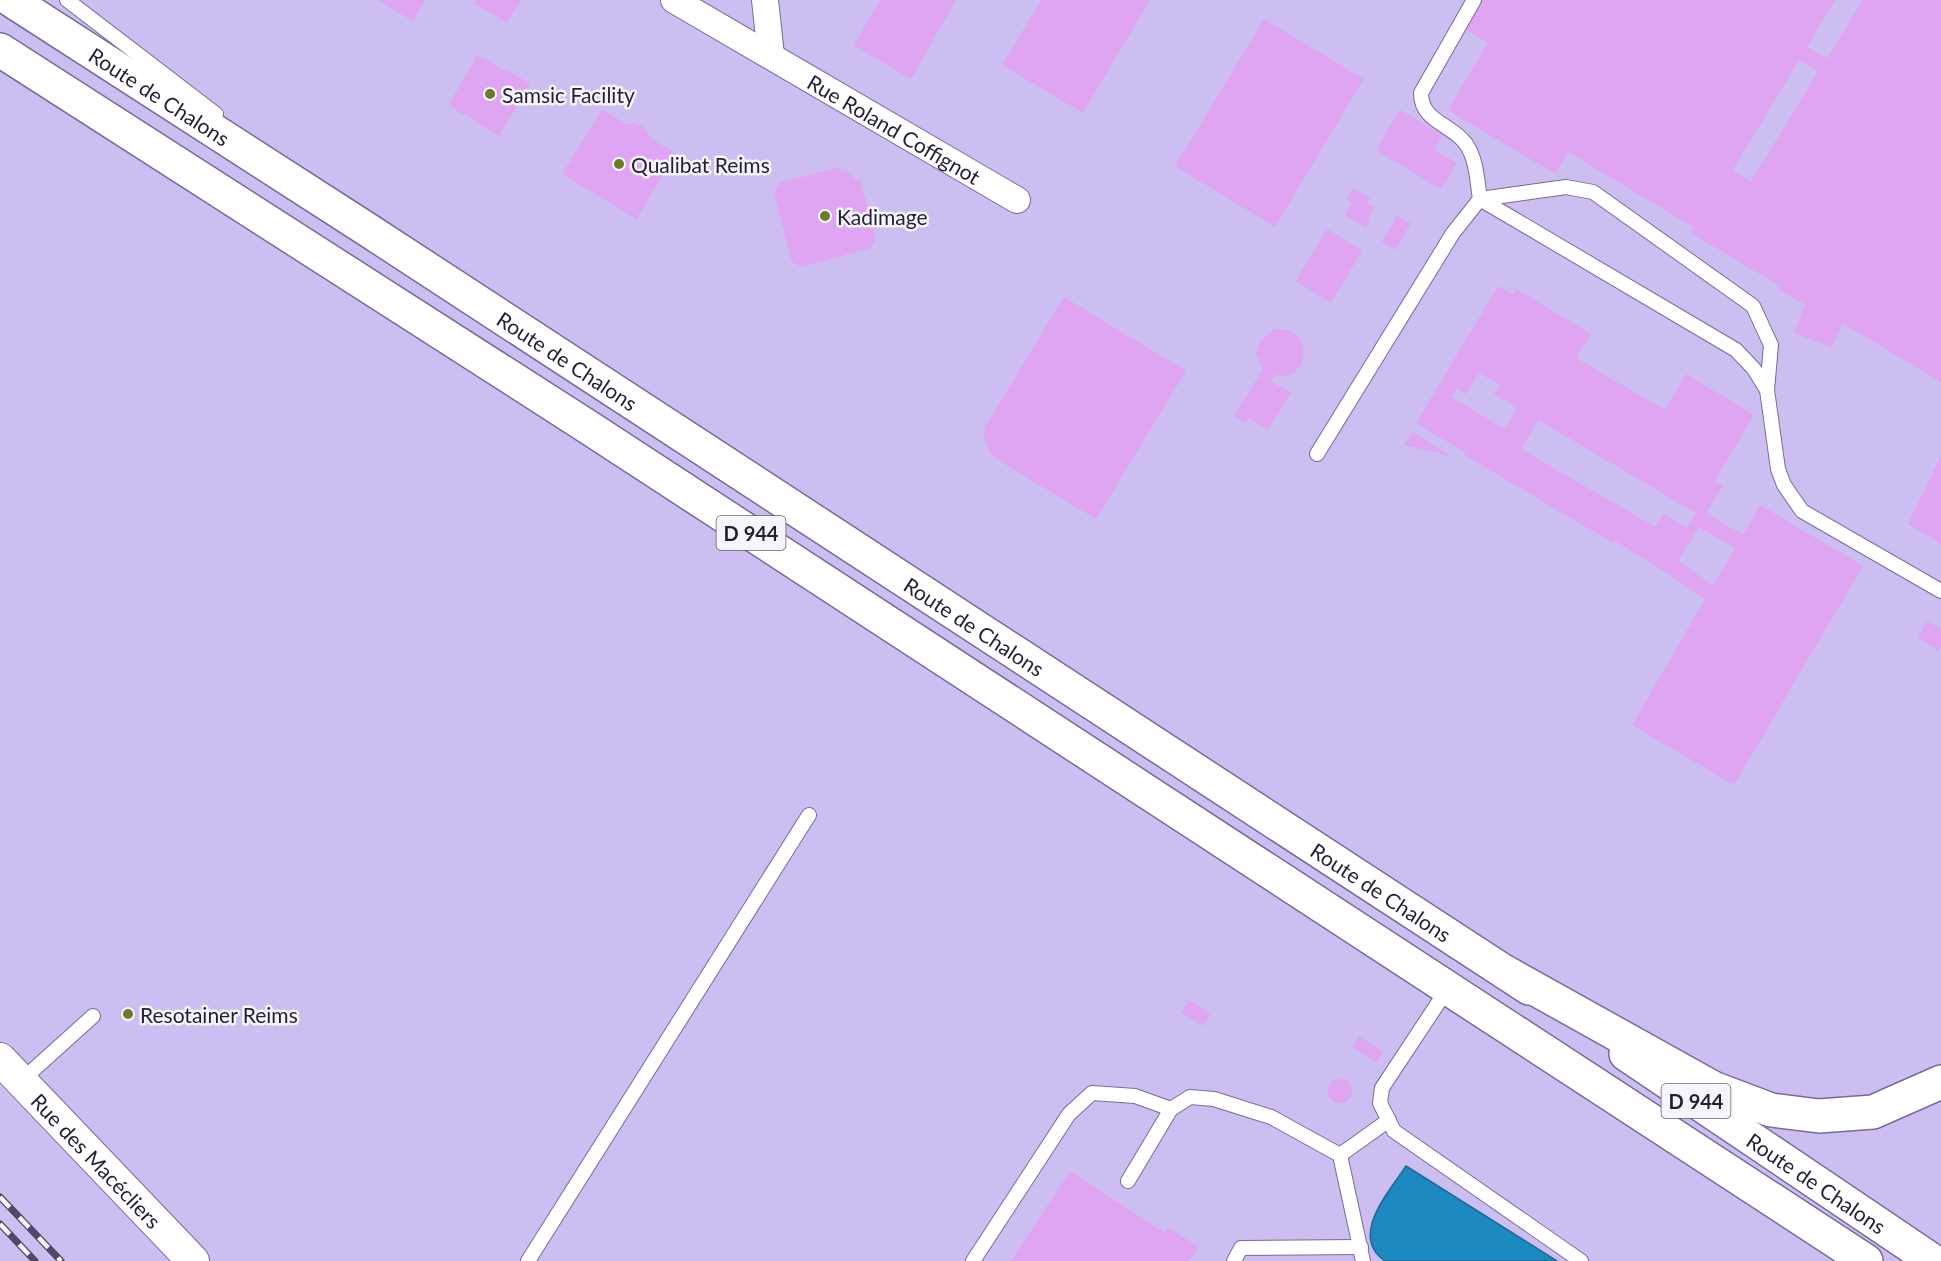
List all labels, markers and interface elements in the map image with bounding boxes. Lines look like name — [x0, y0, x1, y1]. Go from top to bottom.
street label: Route de Chalons — [85, 41, 235, 150]
street label: Rue Roland Coffignot — [803, 68, 986, 189]
place label: Samsic Facility — [502, 82, 635, 107]
marker: Samsic Facility — [483, 87, 497, 101]
place label: Qualibat Reims — [631, 152, 770, 177]
marker: Qualibat Reims — [612, 157, 626, 171]
place label: Kadimage — [837, 204, 928, 229]
marker: Kadimage — [818, 209, 832, 223]
street label: Route de Chalons — [493, 305, 642, 415]
road number: D 944 — [716, 516, 786, 550]
street label: Route de Chalons — [900, 571, 1049, 681]
street label: Route de Chalons — [1307, 837, 1456, 946]
place label: Resotainer Reims — [140, 1002, 298, 1027]
marker: Resotainer Reims — [121, 1007, 135, 1021]
road number: D 944 — [1662, 1084, 1730, 1118]
street label: Rue des Macécliers — [27, 1088, 167, 1233]
street label: Route de Chalons — [1742, 1127, 1891, 1238]

